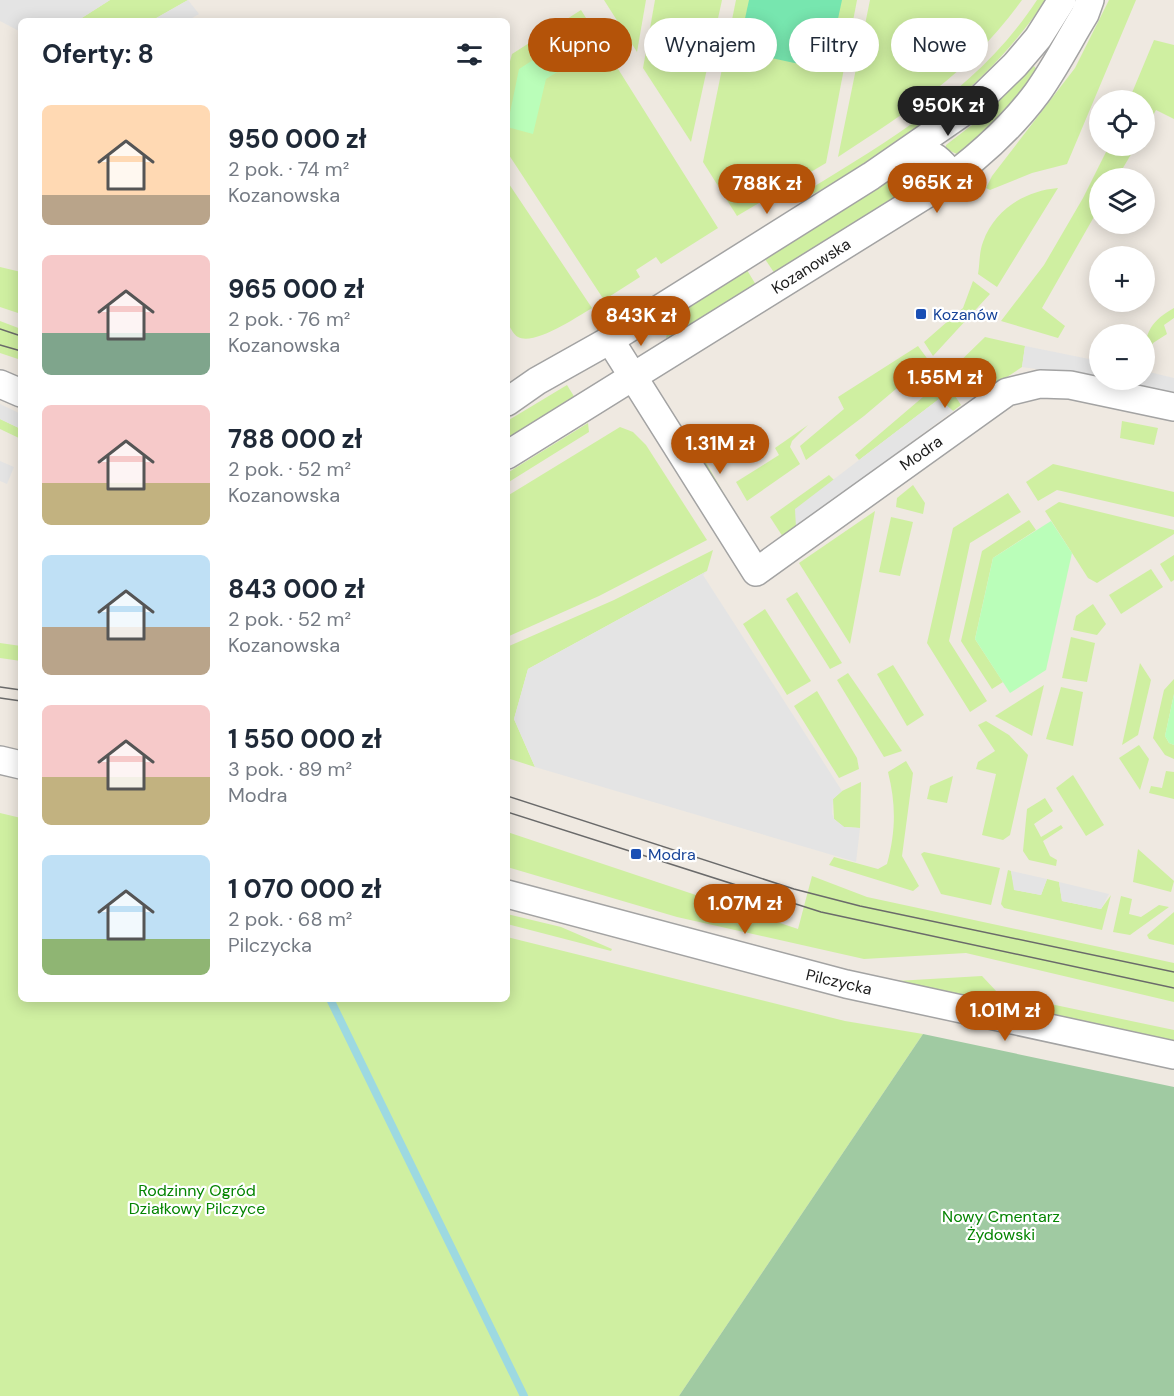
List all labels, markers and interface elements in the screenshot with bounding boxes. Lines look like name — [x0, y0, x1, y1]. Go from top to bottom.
chip: Kupno — [528, 18, 632, 72]
chip: Wynajem — [644, 18, 777, 72]
chip: Filtry — [789, 18, 879, 72]
chip: Nowe — [891, 18, 988, 72]
text: Oferty: 8 — [42, 37, 154, 71]
icon: filters — [453, 38, 486, 71]
pin: 950K zł — [893, 86, 1003, 137]
map controls — [1089, 90, 1155, 390]
button: locate — [1089, 90, 1155, 156]
text: 950K zł — [912, 92, 984, 118]
text: 950 000 zł — [228, 122, 367, 156]
icon: home — [90, 129, 162, 201]
text: 2 pok. · 74 m² — [228, 156, 349, 182]
pin: 965K zł — [882, 163, 992, 214]
pin: 788K zł — [712, 164, 822, 215]
button: layers — [1089, 168, 1155, 234]
text: 965K zł — [902, 169, 972, 195]
text: 788K zł — [732, 170, 802, 196]
text: Kozanowska — [228, 182, 340, 208]
street label: Kozanowska — [767, 233, 855, 299]
button: + — [1089, 246, 1155, 312]
text: 965 000 zł — [228, 272, 364, 306]
icon: home — [90, 279, 162, 351]
pin: 843K zł — [586, 296, 696, 347]
text: 843K zł — [605, 302, 677, 328]
place label: Kozanów — [933, 304, 998, 325]
text: 2 pok. · 76 m² — [228, 306, 350, 332]
marker: Kozanów — [914, 307, 928, 321]
button: − — [1089, 324, 1155, 390]
text: Kozanowska — [228, 332, 340, 358]
pin: 1.55M zł — [883, 358, 1007, 409]
text: 1.55M zł — [907, 364, 983, 390]
text: 788 000 zł — [228, 422, 362, 456]
pin: 1.31M zł — [658, 424, 782, 475]
icon: home — [90, 429, 162, 501]
text: 1.31M zł — [685, 430, 755, 456]
street label: Modra — [895, 431, 947, 475]
text: 2 pok. · 52 m² — [228, 456, 351, 482]
text: Kozanowska — [228, 482, 340, 508]
text: 843 000 zł — [228, 572, 365, 606]
icon: home — [90, 579, 162, 651]
text: 2 pok. · 52 m² — [228, 606, 351, 632]
text: Kozanowska — [228, 632, 340, 658]
text: 1 550 000 zł — [228, 722, 382, 756]
icon: home — [90, 729, 162, 801]
text: 3 pok. · 89 m² — [228, 756, 352, 782]
text: Modra — [228, 782, 288, 808]
place label: Modra — [648, 844, 696, 865]
marker: Modra — [629, 847, 643, 861]
text: 1 070 000 zł — [228, 872, 381, 906]
icon: home — [90, 879, 162, 951]
pin: 1.07M zł — [683, 884, 807, 935]
text: 1.07M zł — [708, 890, 782, 916]
text: 2 pok. · 68 m² — [228, 906, 352, 932]
text: Pilczycka — [228, 932, 312, 958]
street label: Pilczycka — [804, 964, 874, 1000]
pin: 1.01M zł — [943, 991, 1067, 1042]
text: 1.01M zł — [970, 997, 1041, 1023]
park label: Rodzinny Ogród Działkowy Pilczyce — [129, 1180, 265, 1219]
park label: Nowy Cmentarz Żydowski — [942, 1206, 1060, 1245]

